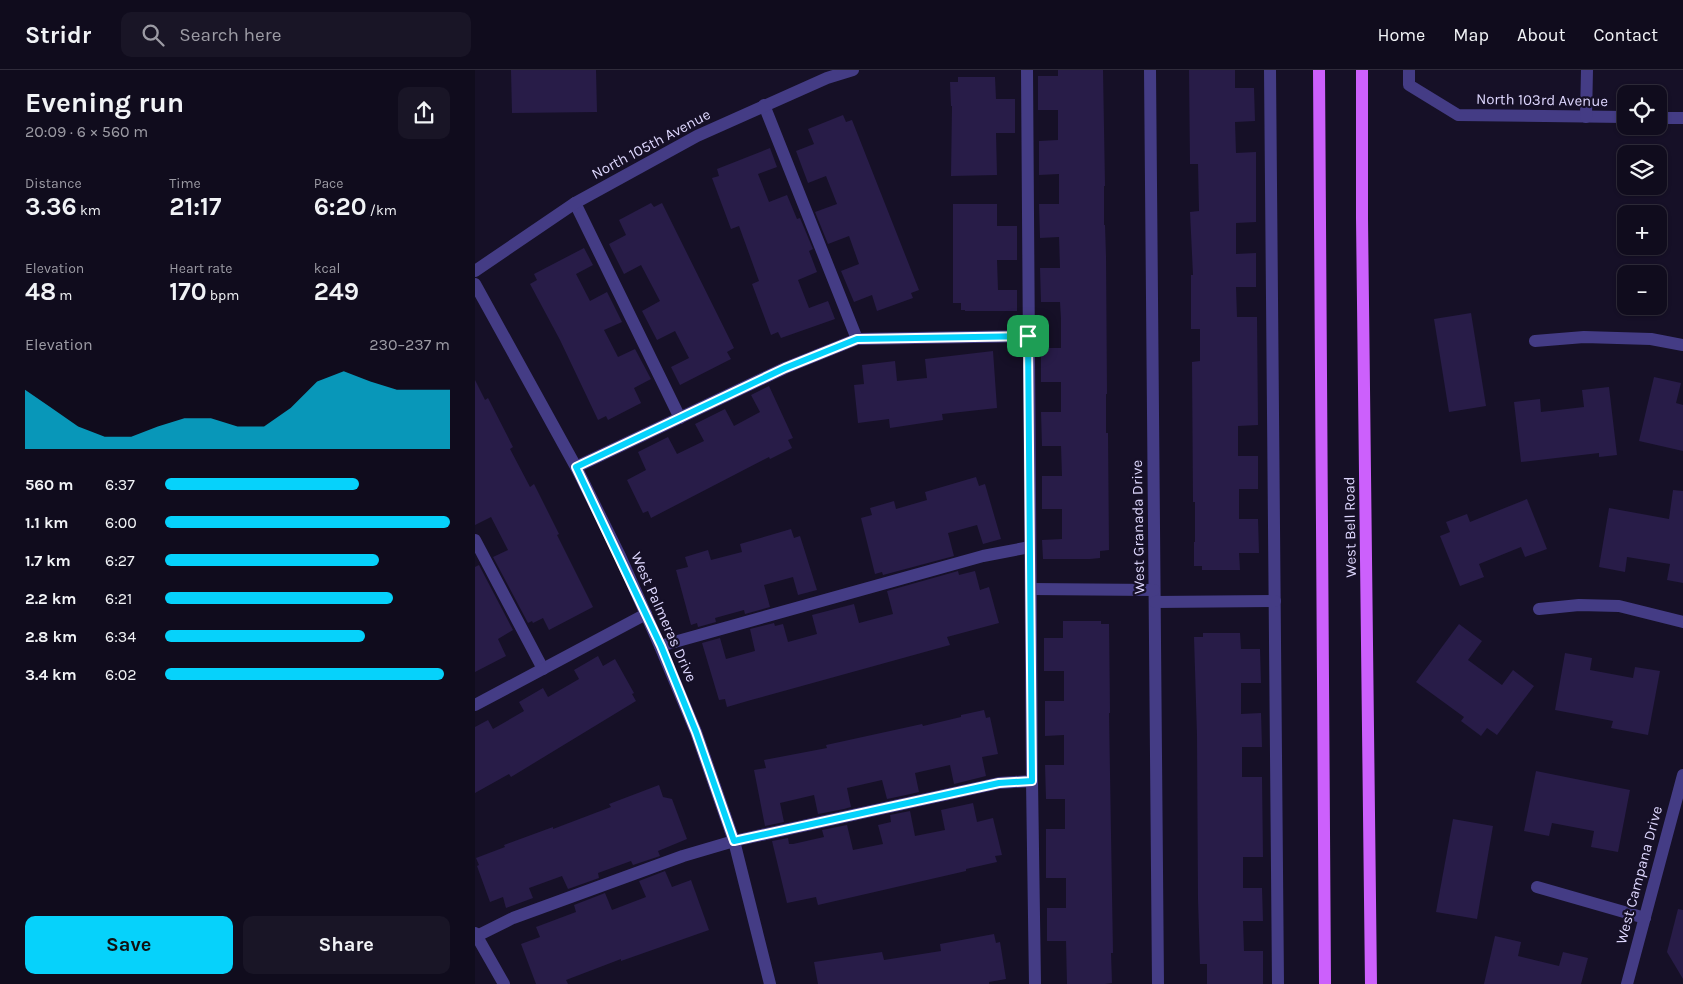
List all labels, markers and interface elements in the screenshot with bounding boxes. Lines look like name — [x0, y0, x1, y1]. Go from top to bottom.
search box — [121, 12, 471, 57]
text: Stridr — [25, 21, 91, 49]
icon: search — [139, 21, 167, 49]
text: Search here — [179, 24, 281, 46]
text: Home — [1377, 24, 1425, 46]
text: Map — [1453, 24, 1489, 46]
text: About — [1517, 24, 1566, 46]
text: Contact — [1594, 24, 1658, 46]
map controls — [1617, 85, 1667, 315]
button: locate — [1617, 85, 1667, 135]
text: Evening run — [25, 86, 184, 119]
button: share — [398, 87, 450, 139]
street label: North 103rd Avenue — [1476, 90, 1608, 110]
street label: North 105th Avenue — [588, 105, 714, 183]
text: 20:09 · 6 × 560 m — [25, 122, 148, 141]
button: layers — [1617, 145, 1667, 195]
text: Distance — [25, 175, 82, 192]
text: Time — [169, 175, 201, 192]
text: Pace — [314, 175, 344, 192]
text: 3.36 — [25, 192, 77, 221]
text: 21:17 — [169, 192, 221, 221]
text: 6:20 — [314, 192, 367, 221]
text: km — [77, 202, 101, 219]
text: /km — [367, 202, 397, 219]
button: + — [1617, 205, 1667, 255]
text: Elevation — [25, 260, 84, 277]
text: Heart rate — [169, 260, 232, 277]
text: kcal — [314, 260, 340, 277]
button: − — [1617, 265, 1667, 315]
text: 48 — [25, 277, 56, 306]
text: 170 — [169, 277, 207, 306]
text: 249 — [314, 277, 359, 306]
text: m — [56, 287, 72, 304]
text: bpm — [207, 287, 239, 304]
pin — [1007, 315, 1049, 357]
icon: arrive — [1014, 322, 1042, 350]
text: Elevation — [25, 335, 93, 354]
text: 230–237 m — [369, 335, 450, 354]
street label: West Granada Drive — [1128, 460, 1148, 594]
text: 560 m — [25, 475, 73, 494]
text: 6:37 — [105, 475, 135, 494]
street label: West Bell Road — [1340, 476, 1360, 578]
text: 1.1 km — [25, 513, 69, 532]
text: 6:00 — [105, 513, 137, 532]
street label: West Palmeras Drive — [627, 549, 701, 685]
text: 1.7 km — [25, 551, 71, 570]
text: 6:27 — [105, 551, 135, 570]
text: 2.2 km — [25, 589, 77, 608]
text: 6:21 — [105, 589, 132, 608]
text: 2.8 km — [25, 627, 77, 646]
text: 6:34 — [105, 627, 136, 646]
text: 3.4 km — [25, 665, 77, 684]
text: 6:02 — [105, 665, 137, 684]
street label: West Campana Drive — [1612, 804, 1666, 946]
button: Save — [25, 916, 233, 974]
button: Share — [243, 916, 450, 974]

